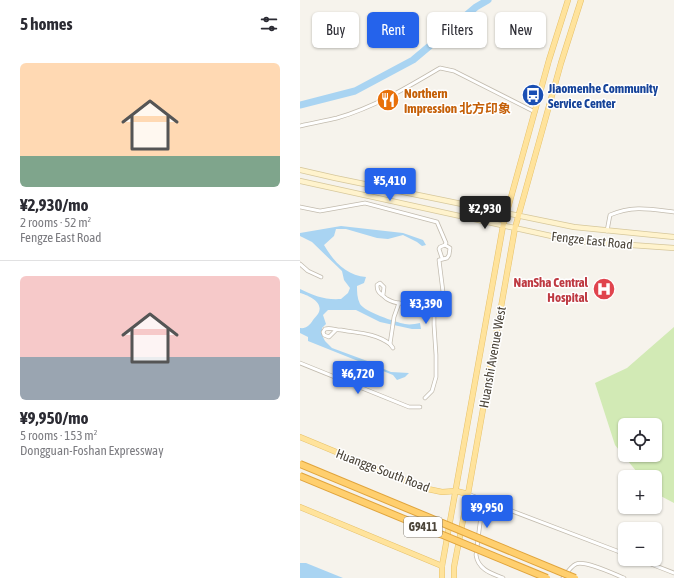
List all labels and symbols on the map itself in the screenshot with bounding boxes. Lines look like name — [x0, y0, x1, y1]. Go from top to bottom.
place label: Jiaomenhe Community Service Center — [547, 81, 659, 111]
bus stop icon: Jiaomenhe Community Service Center — [520, 82, 546, 108]
place label: Northern Impression 北方印象 — [404, 86, 511, 116]
restaurant icon: Northern Impression 北方印象 — [375, 87, 401, 113]
pin: ¥5,410 — [357, 168, 423, 202]
pin: ¥2,930 — [452, 196, 518, 230]
street label: Fengze East Road — [551, 229, 633, 252]
place label: NanSha Central Hospital — [514, 275, 589, 305]
hospital icon: NanSha Central Hospital — [591, 276, 617, 302]
pin: ¥3,390 — [393, 291, 459, 325]
street label: Huanshi Avenue West — [476, 305, 509, 409]
pin: ¥6,720 — [325, 361, 391, 395]
street label: Huangge South Road — [334, 446, 432, 495]
pin: ¥9,950 — [454, 495, 520, 529]
road number: G9411 — [404, 517, 442, 537]

